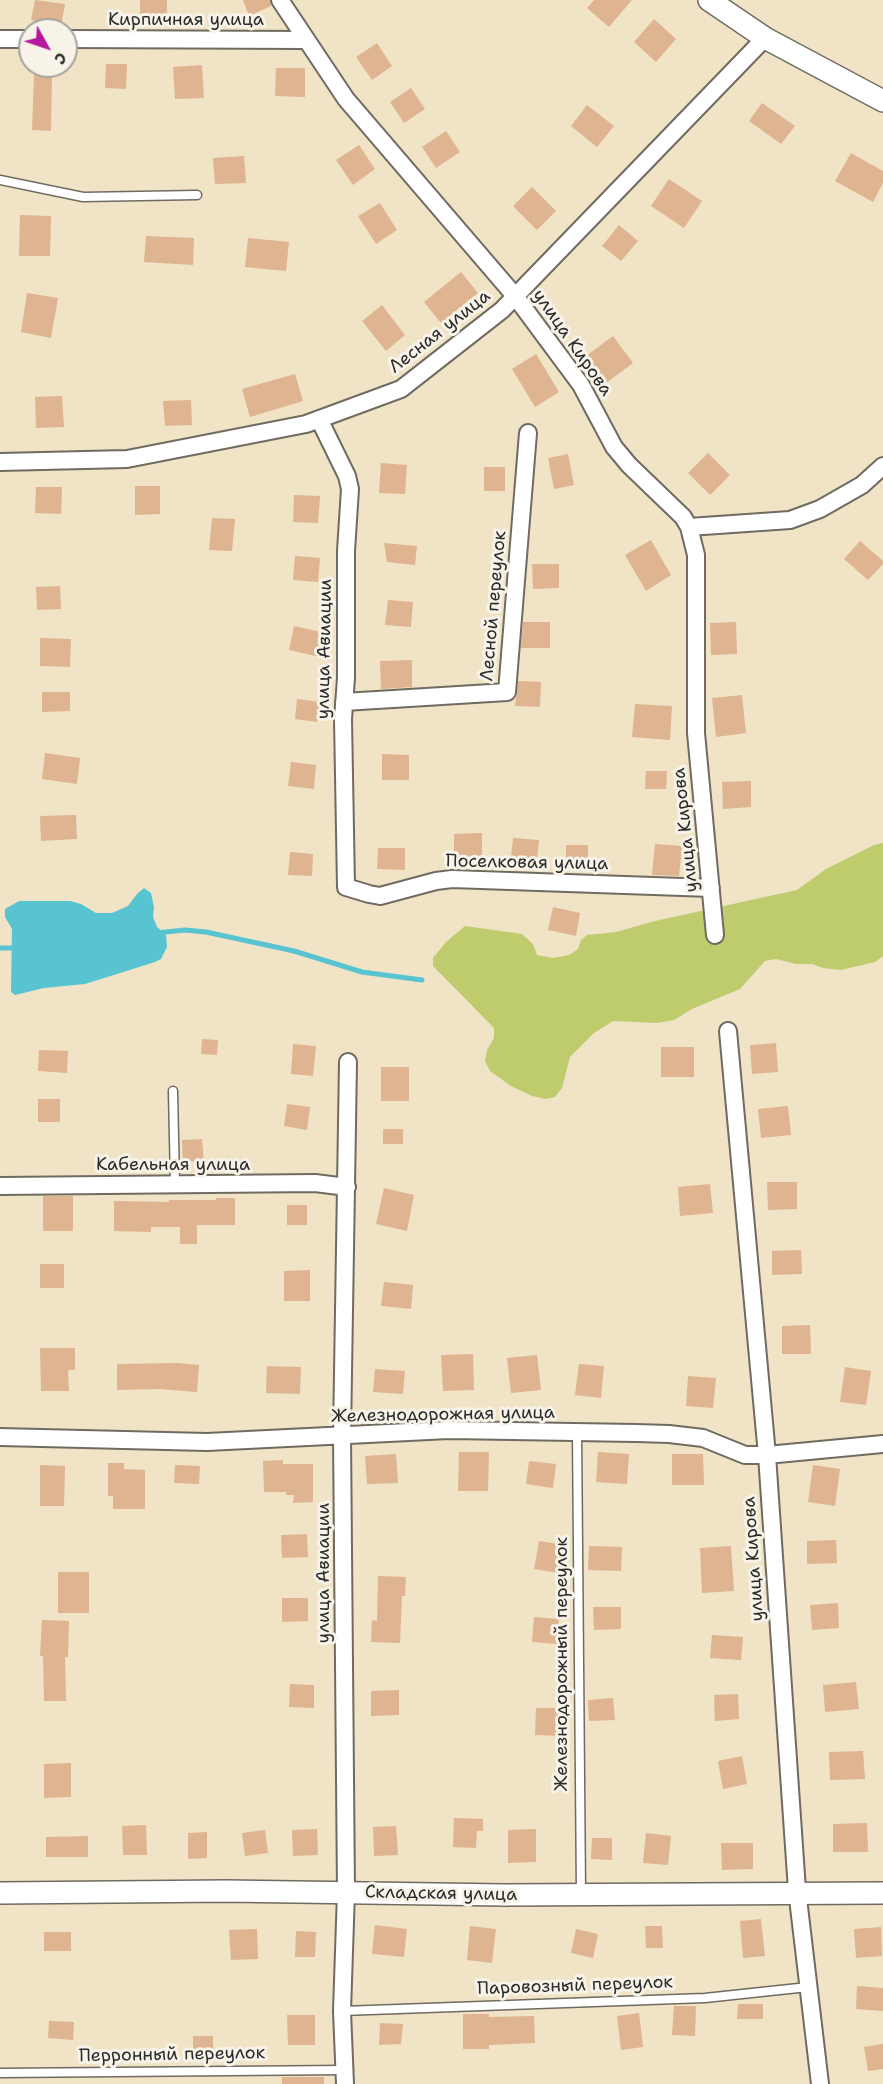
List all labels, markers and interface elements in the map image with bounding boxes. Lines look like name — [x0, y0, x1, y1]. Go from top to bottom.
street label: Кирпичная улица — [108, 9, 264, 31]
north arrow — [18, 18, 78, 78]
text: С — [49, 48, 72, 69]
street label: Лесная улица — [385, 286, 495, 378]
street label: улица Кирова — [527, 286, 617, 400]
street label: Лесной переулок — [477, 530, 511, 682]
street label: улица Авиации — [313, 579, 337, 719]
street label: улица Кирова — [669, 767, 703, 893]
street label: Поселковая улица — [445, 851, 609, 875]
street label: Кабельная улица — [96, 1154, 250, 1176]
street label: Железнодорожная улица — [331, 1402, 555, 1428]
street label: улица Кирова — [739, 1496, 769, 1622]
street label: улица Авиации — [313, 1503, 335, 1643]
street label: Железнодорожный переулок — [551, 1537, 573, 1791]
street label: Складская улица — [365, 1882, 517, 1906]
street label: Паровозный переулок — [477, 1972, 673, 2000]
street label: Перронный переулок — [79, 2043, 265, 2067]

